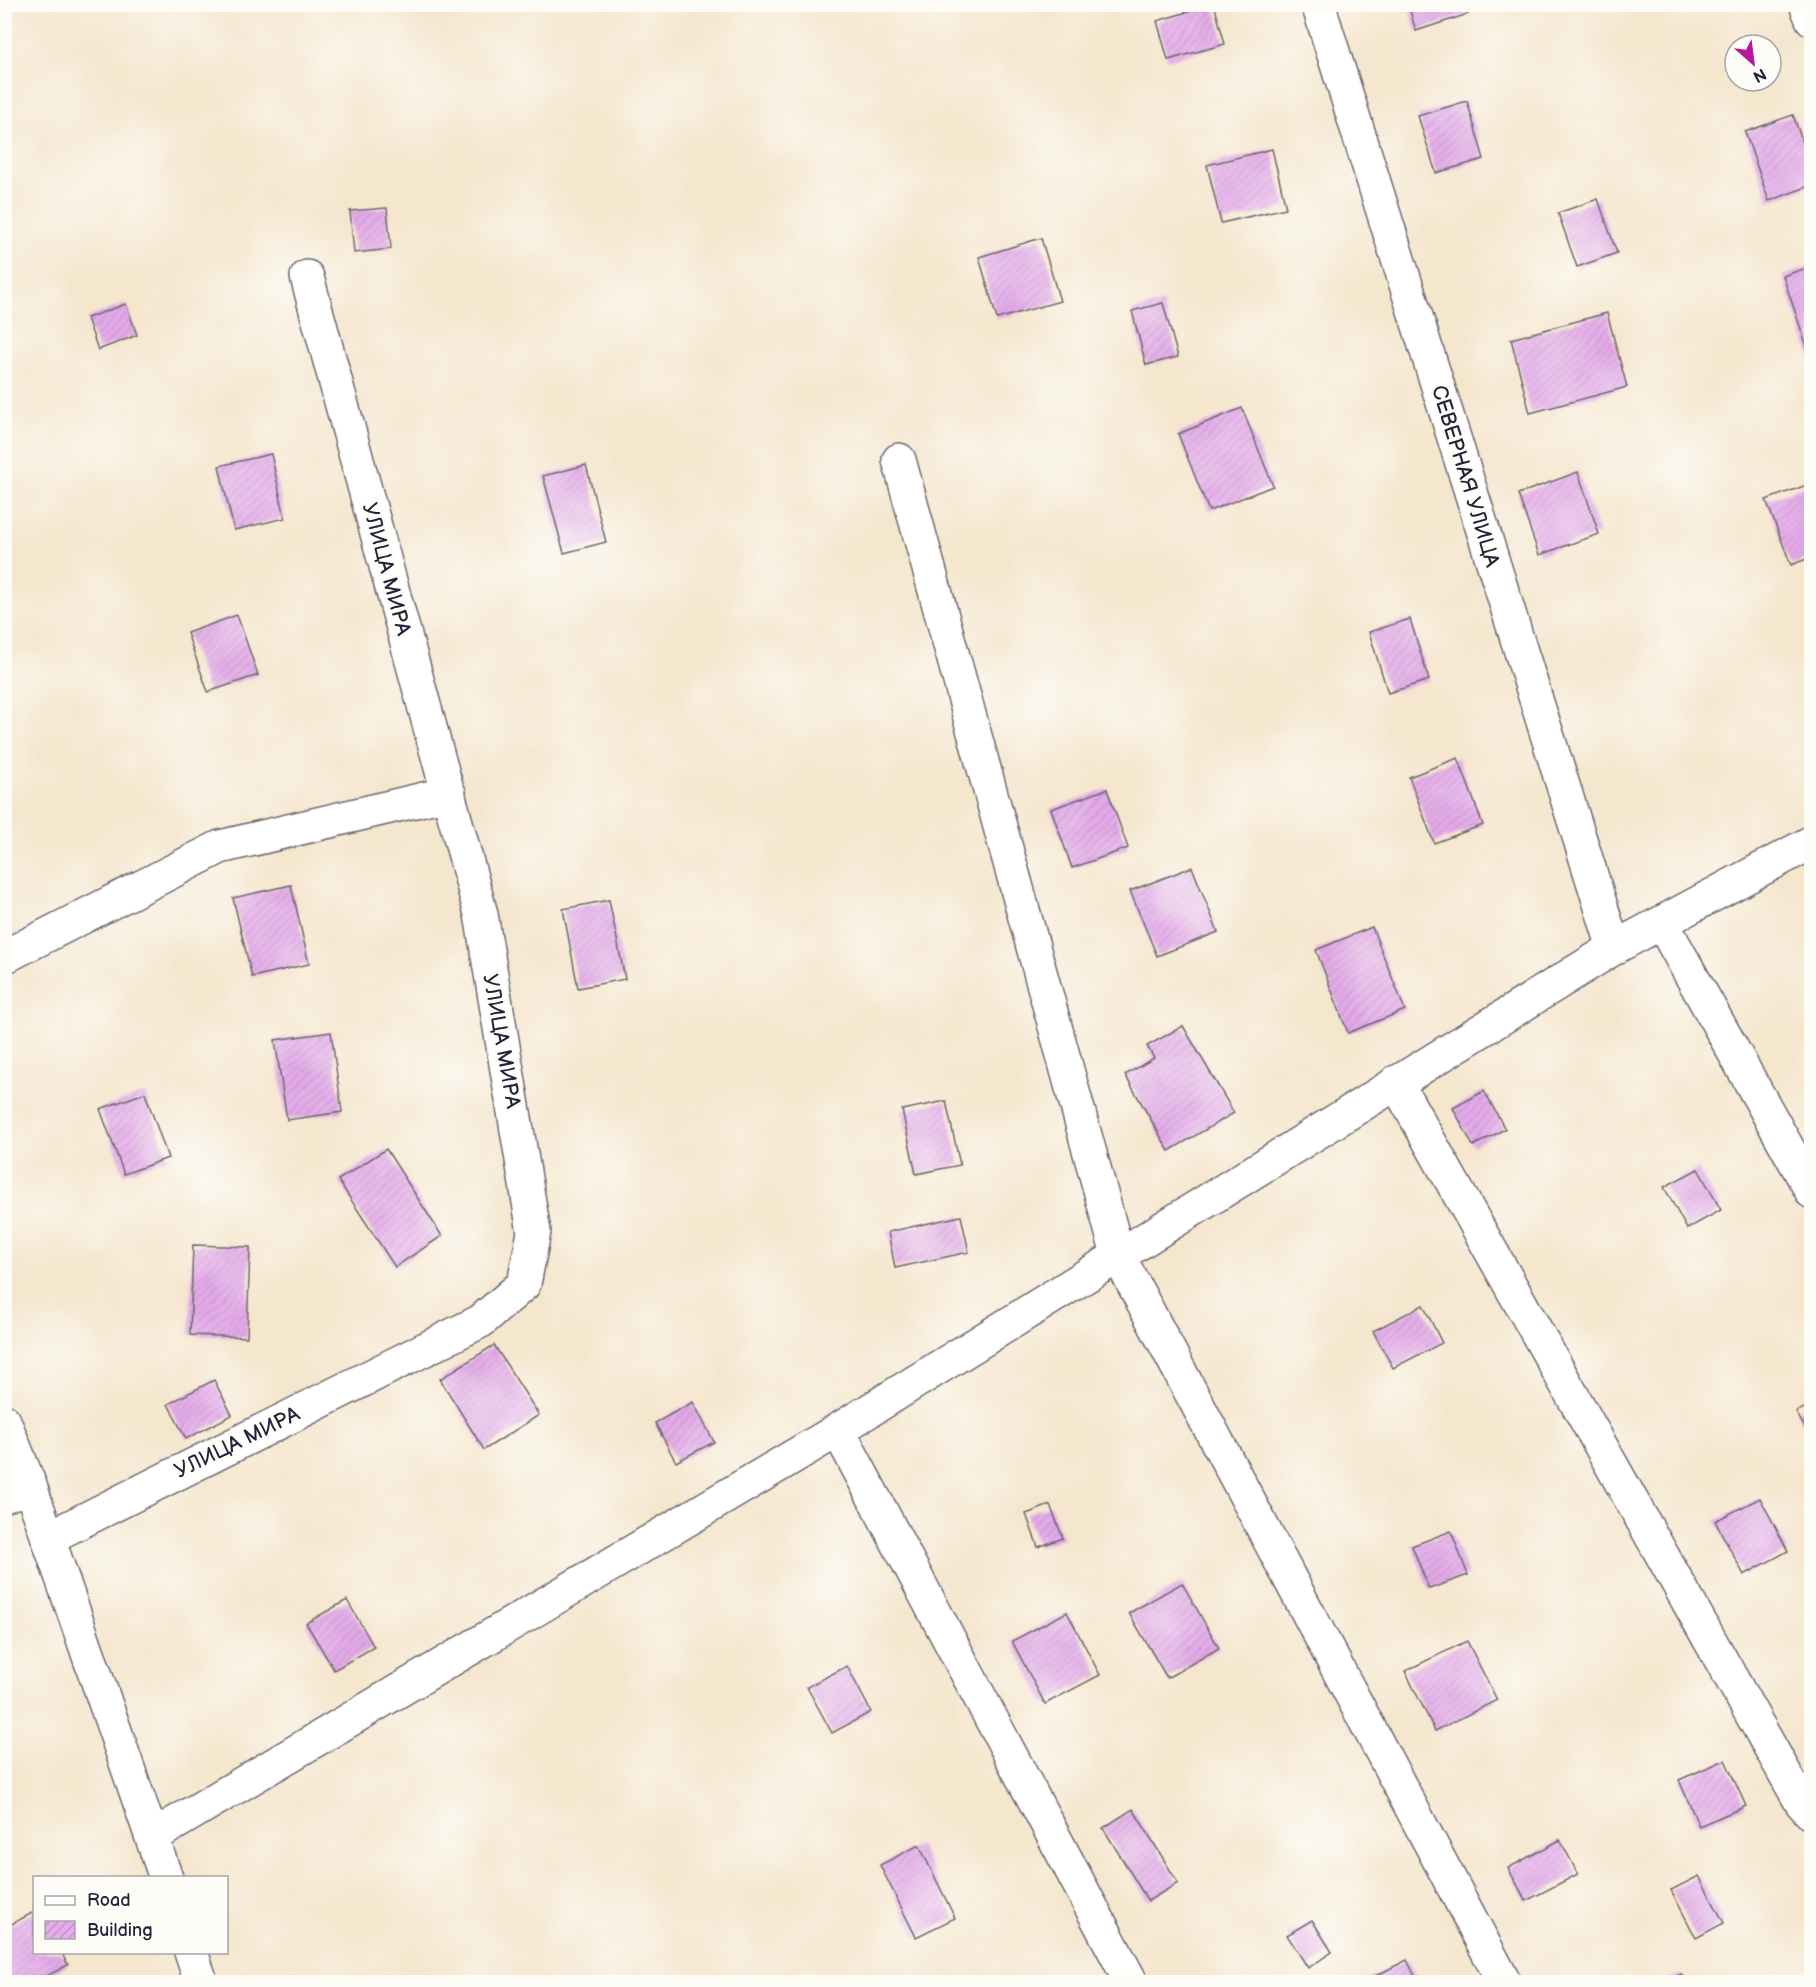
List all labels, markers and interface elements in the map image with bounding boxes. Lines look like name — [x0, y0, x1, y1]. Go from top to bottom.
north arrow — [1723, 33, 1783, 93]
text: N — [1750, 64, 1769, 86]
street label: СЕВЕРНАЯ УЛИЦА — [1426, 382, 1505, 570]
street label: УЛИЦА МИРА — [357, 500, 416, 638]
street label: УЛИЦА МИРА — [477, 972, 526, 1111]
street label: УЛИЦА МИРА — [171, 1401, 304, 1484]
legend — [33, 1876, 228, 1954]
text: Road — [87, 1890, 131, 1911]
text: Building — [87, 1920, 153, 1941]

